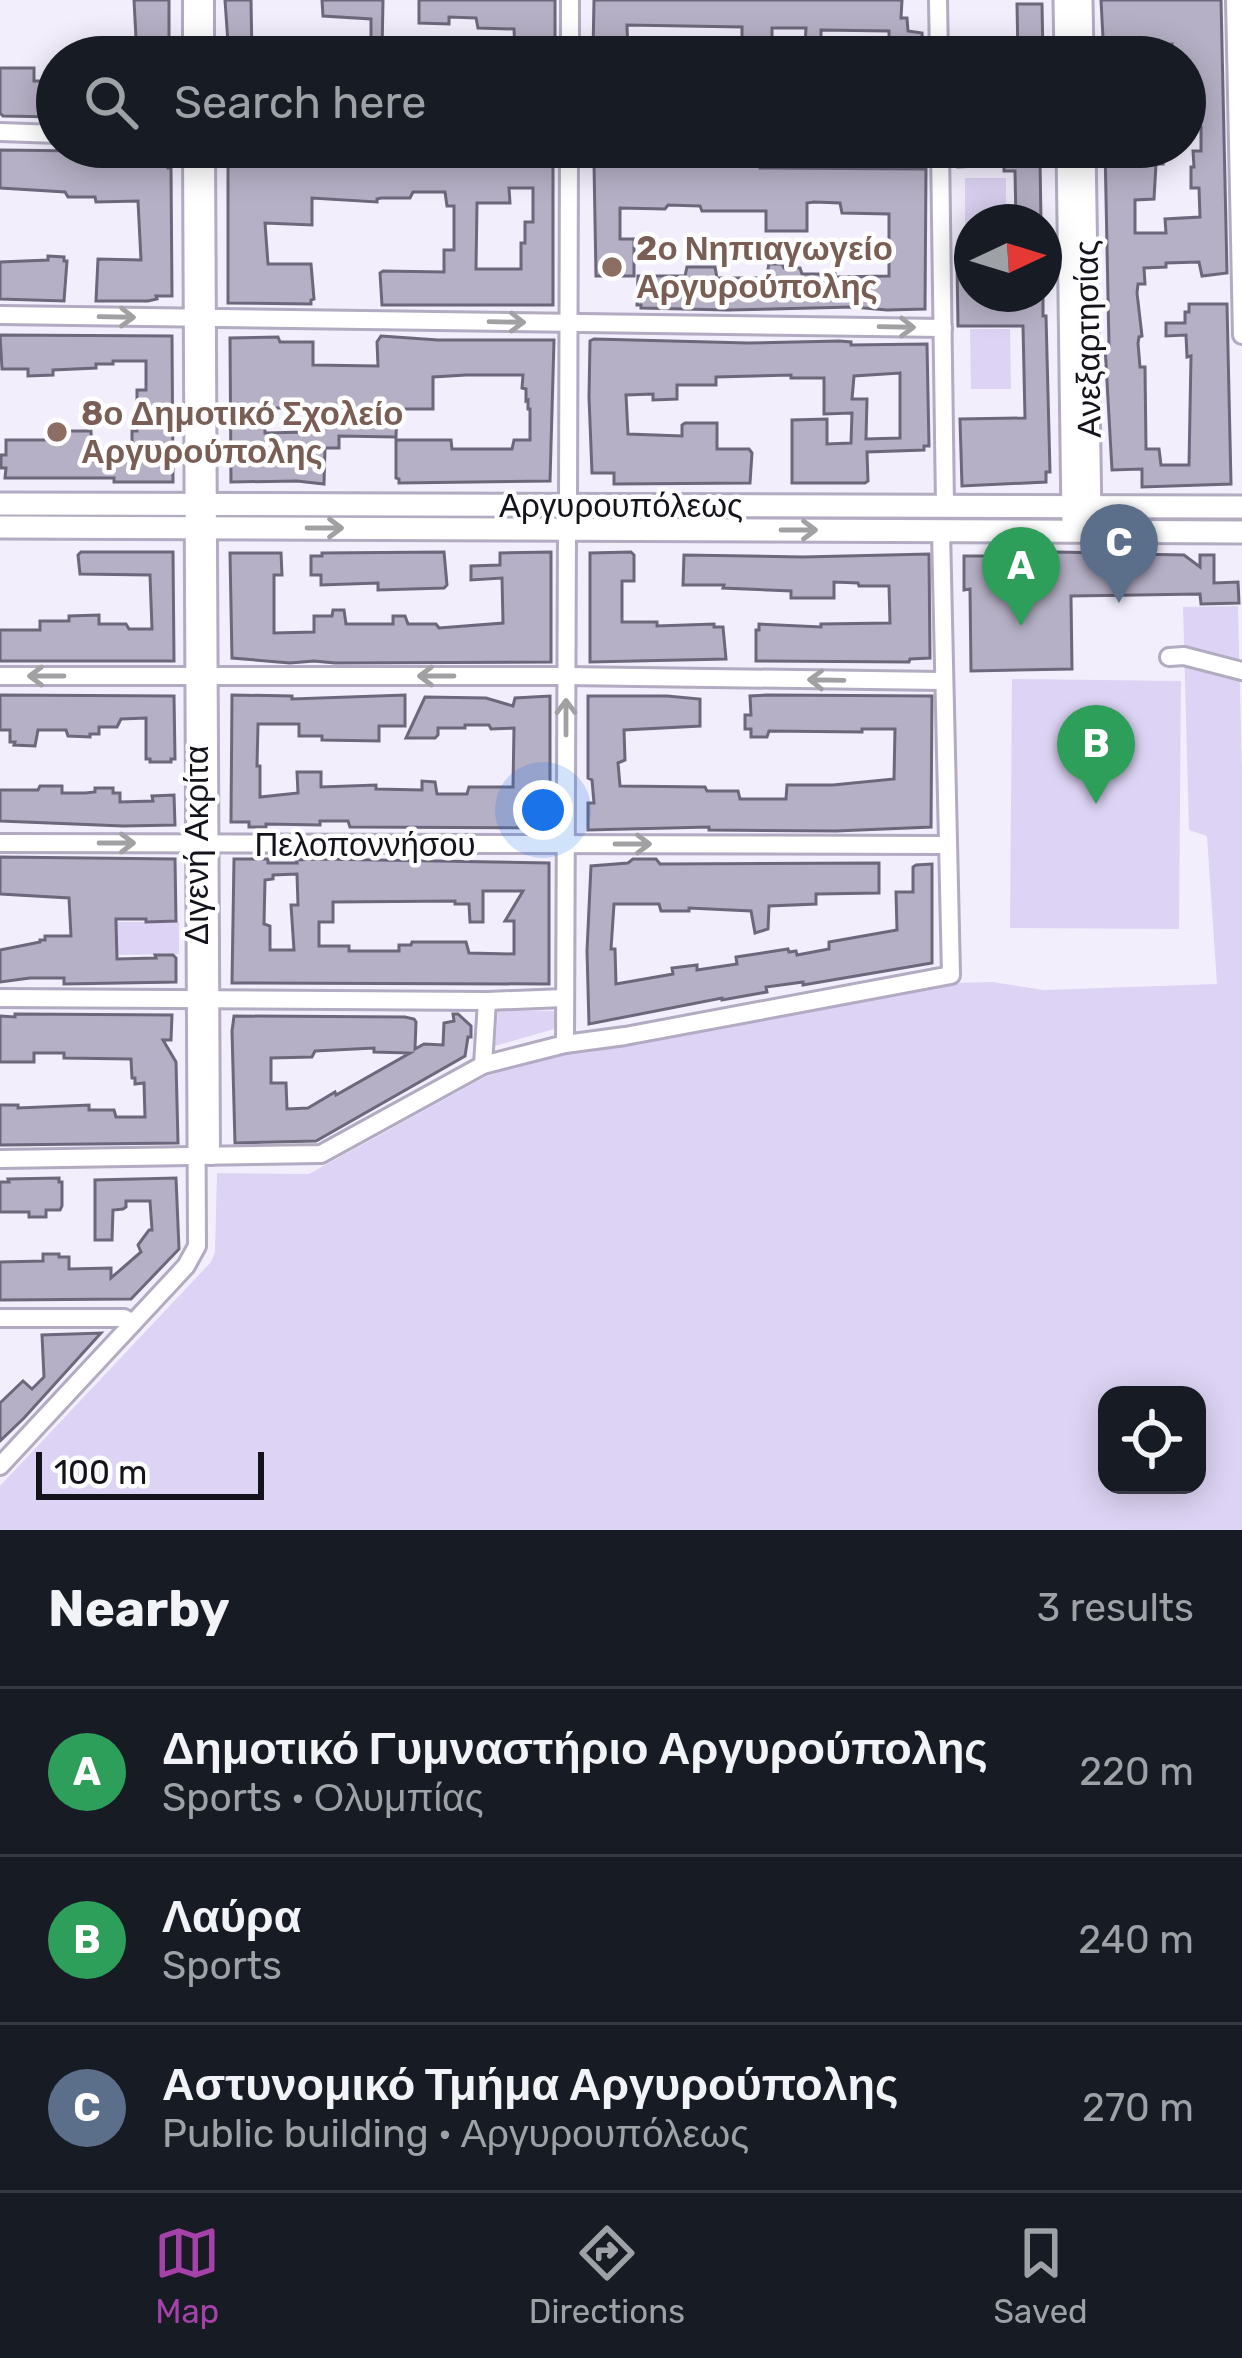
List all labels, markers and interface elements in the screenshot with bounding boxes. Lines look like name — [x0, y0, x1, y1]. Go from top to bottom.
search box — [36, 36, 1206, 168]
icon: search — [78, 69, 144, 135]
text: Search here — [174, 76, 426, 129]
north arrow — [954, 204, 1062, 312]
place label: 2ο Νηπιαγωγείο Αργυρούπολης — [636, 229, 893, 306]
street label: Ανεξαρτησίας — [1066, 240, 1109, 438]
marker: 2ο Νηπιαγωγείο Αργυρούπολης — [599, 254, 625, 280]
one-way arrow — [97, 305, 136, 328]
one-way arrow — [487, 311, 526, 333]
one-way arrow — [877, 316, 916, 338]
place label: 8ο Δημοτικό Σχολείο Αργυρούπολης — [81, 394, 403, 471]
marker: 8ο Δημοτικό Σχολείο Αργυρούπολης — [44, 419, 70, 445]
street label: Αργυρουπόλεως — [499, 486, 743, 525]
pin: C — [1080, 504, 1158, 603]
one-way arrow — [305, 517, 344, 539]
one-way arrow — [779, 519, 818, 541]
pin: A — [982, 527, 1060, 626]
one-way arrow — [27, 665, 66, 687]
one-way arrow — [417, 665, 456, 687]
one-way arrow — [807, 668, 846, 691]
one-way arrow — [555, 698, 577, 737]
pin: B — [1057, 705, 1135, 804]
street label: Διγενή Ακρίτα — [177, 745, 216, 945]
your location — [513, 780, 573, 840]
street label: Πελοποννήσου — [254, 825, 476, 864]
one-way arrow — [97, 832, 136, 854]
one-way arrow — [613, 833, 652, 855]
map controls — [1098, 1386, 1206, 1494]
button: locate — [1098, 1386, 1206, 1494]
scale bar — [36, 1446, 264, 1499]
text: 100 m — [54, 1453, 147, 1492]
text: Nearby — [48, 1578, 230, 1639]
text: 3 results — [1037, 1585, 1194, 1631]
text: Δημοτικό Γυμναστήριο Αργυρούπολης — [162, 1722, 988, 1775]
text: A — [73, 1749, 101, 1795]
text: 220 m — [1079, 1749, 1194, 1795]
text: Sports · Ολυμπίας — [162, 1775, 483, 1821]
text: Λαύρα — [162, 1890, 301, 1943]
text: B — [73, 1917, 101, 1963]
text: 240 m — [1078, 1917, 1194, 1963]
text: Sports — [162, 1943, 282, 1989]
text: Αστυνομικό Τμήμα Αργυρούπολης — [162, 2058, 898, 2111]
text: C — [73, 2085, 101, 2131]
text: 270 m — [1082, 2085, 1194, 2131]
text: Public building · Αργυρουπόλεως — [162, 2111, 749, 2157]
tab: Map — [154, 2220, 220, 2331]
tab: Directions — [529, 2220, 685, 2331]
tab: Saved — [994, 2220, 1088, 2331]

